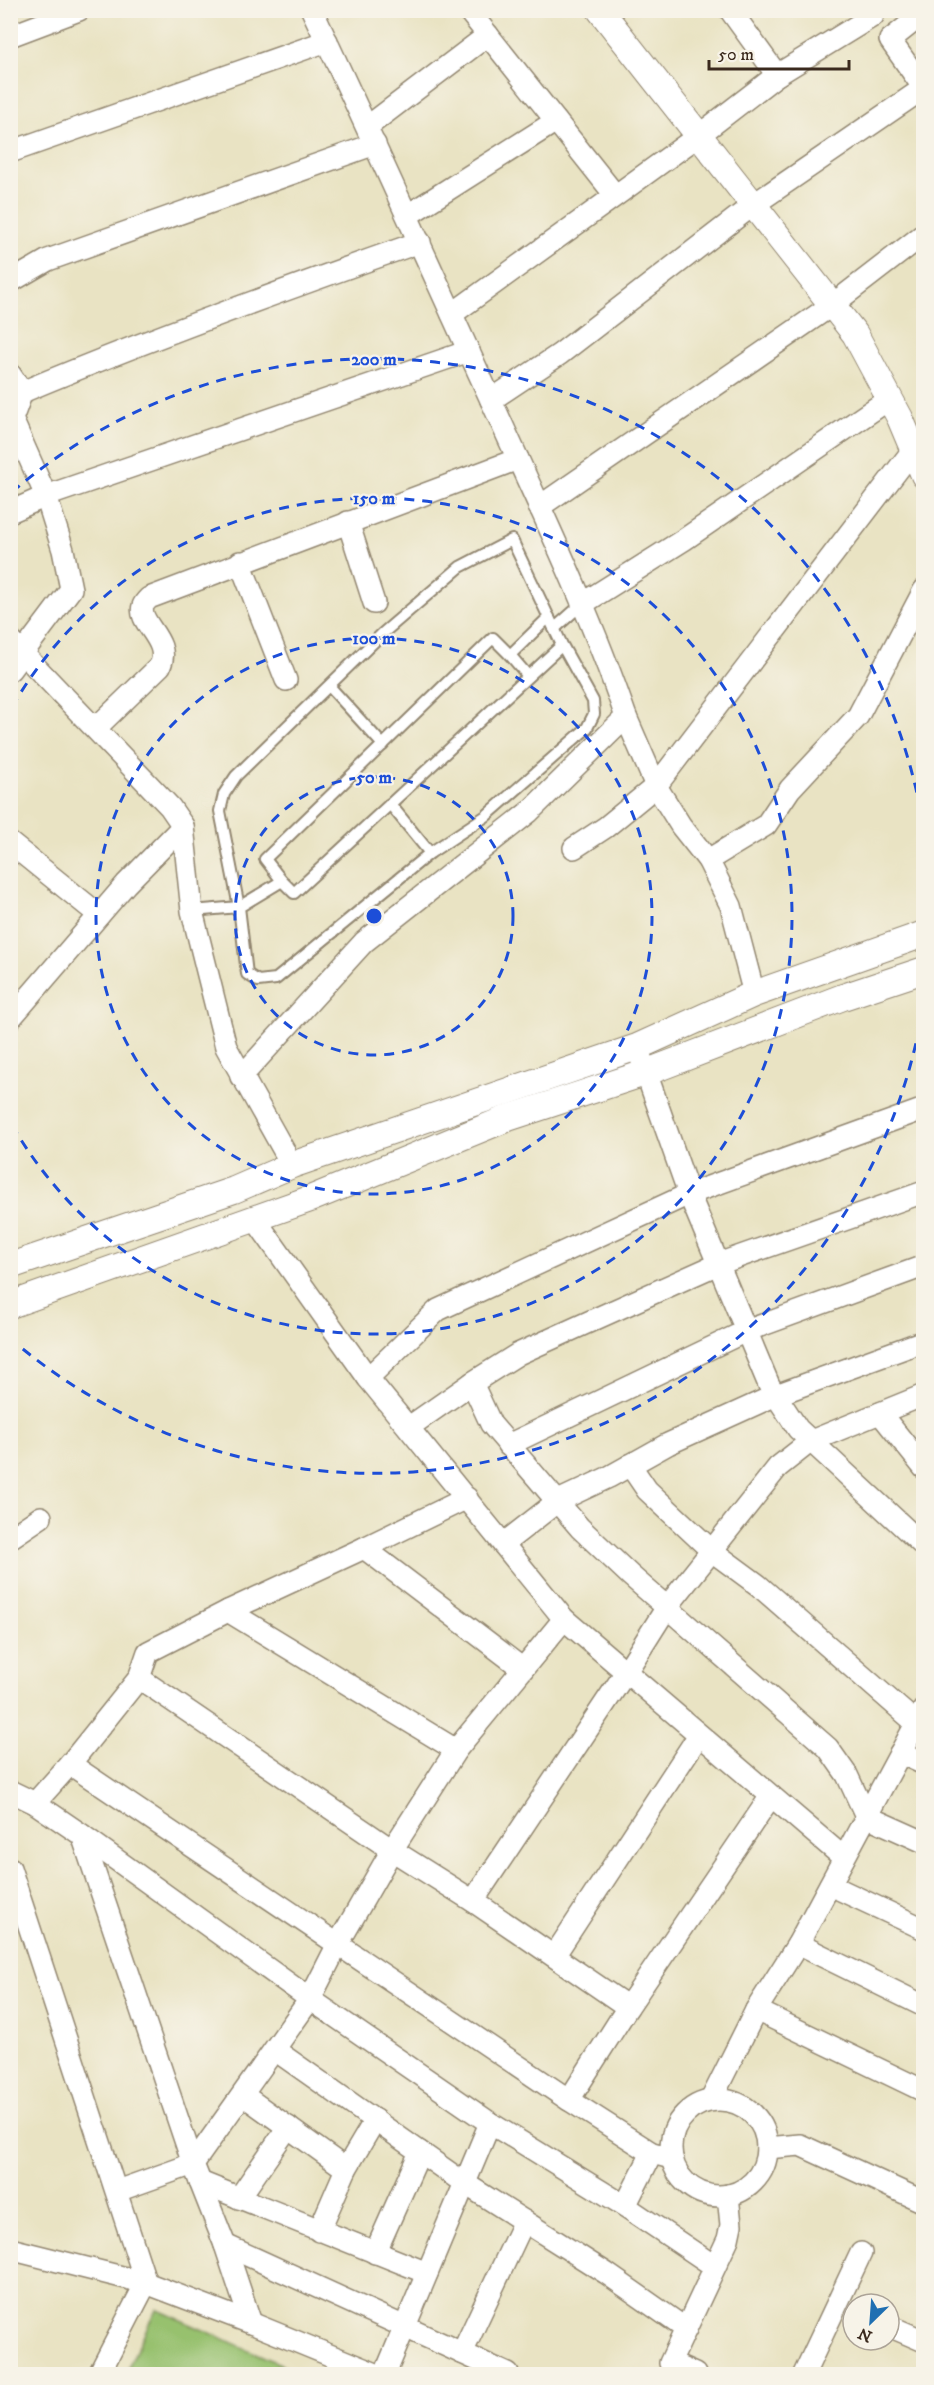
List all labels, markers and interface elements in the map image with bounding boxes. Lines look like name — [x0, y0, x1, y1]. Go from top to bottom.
scale bar — [709, 33, 848, 71]
text: 50 m — [718, 44, 754, 66]
text: 200 m — [351, 349, 397, 371]
text: 150 m — [353, 488, 396, 510]
text: 100 m — [352, 628, 396, 650]
text: 50 m — [355, 767, 392, 789]
centre of rings — [364, 906, 384, 926]
north arrow — [841, 2292, 901, 2352]
text: N — [855, 2323, 875, 2347]

